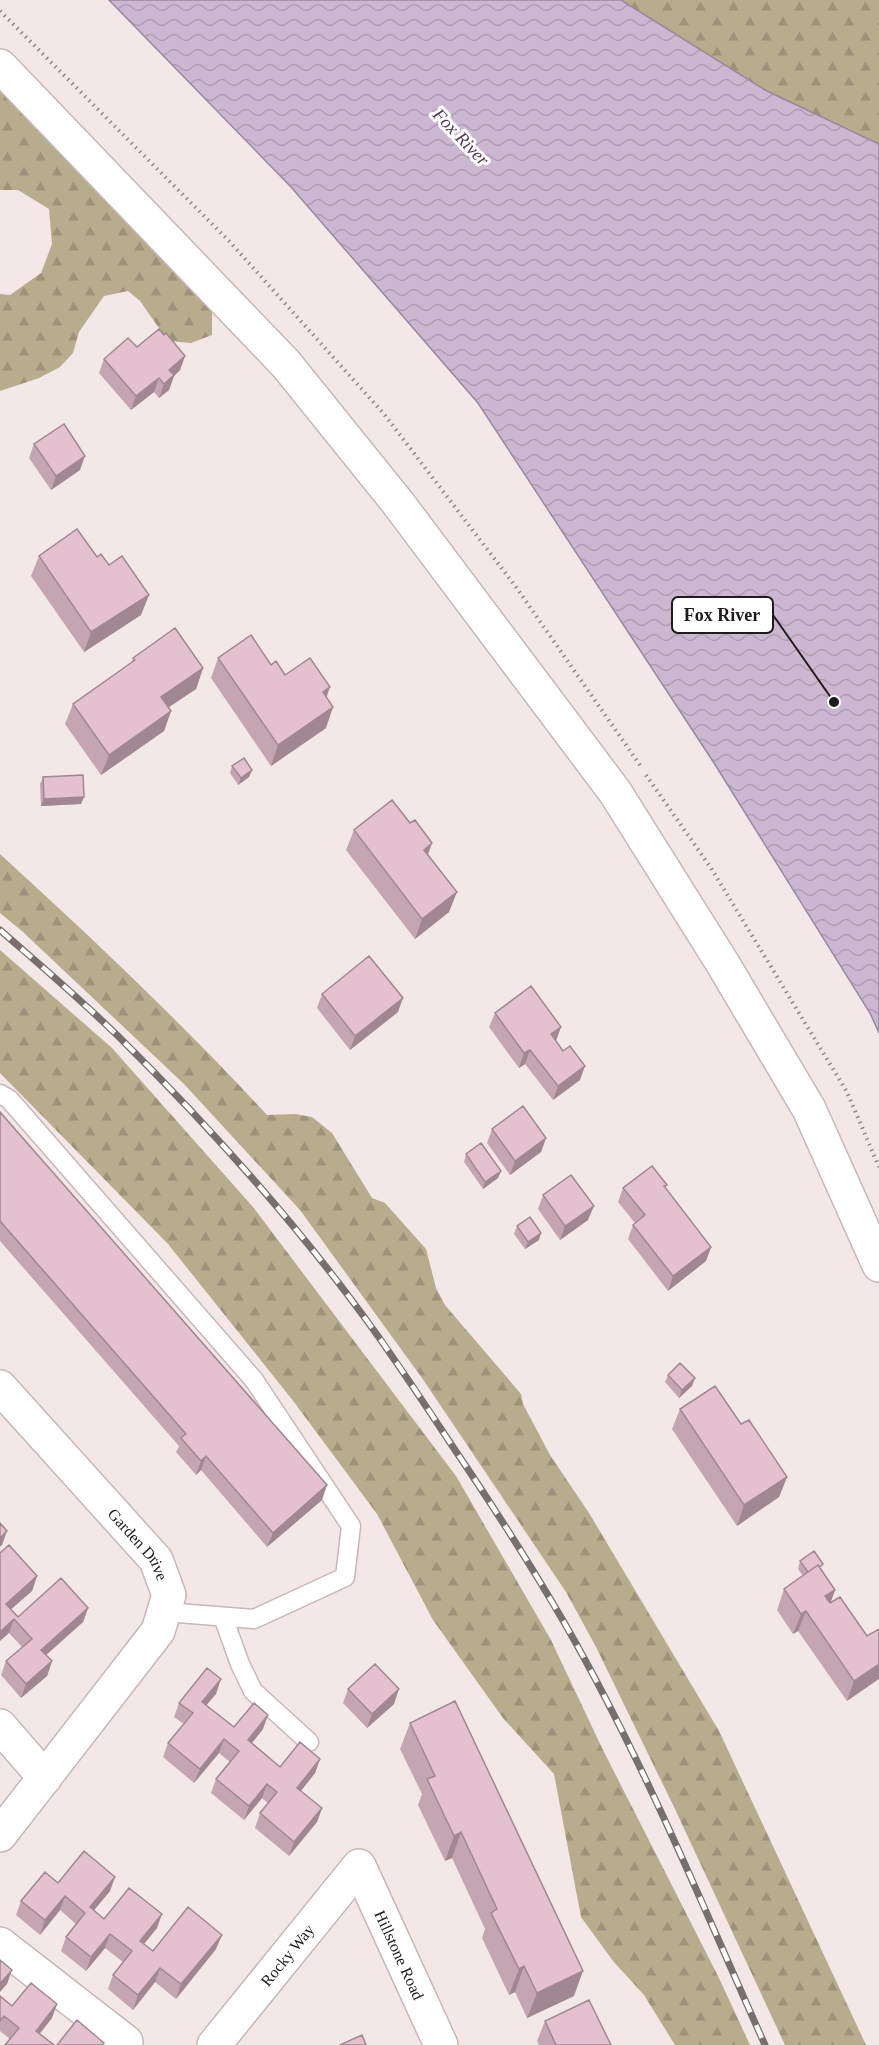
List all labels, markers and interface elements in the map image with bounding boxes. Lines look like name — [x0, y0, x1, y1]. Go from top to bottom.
water label: Fox River — [428, 104, 494, 170]
callout: Fox River — [672, 597, 773, 633]
text: Fox River — [684, 605, 760, 625]
street label: Garden Drive — [105, 1505, 171, 1583]
street label: Hillstone Road — [371, 1908, 427, 2002]
street label: Rocky Way — [257, 1921, 318, 1989]

